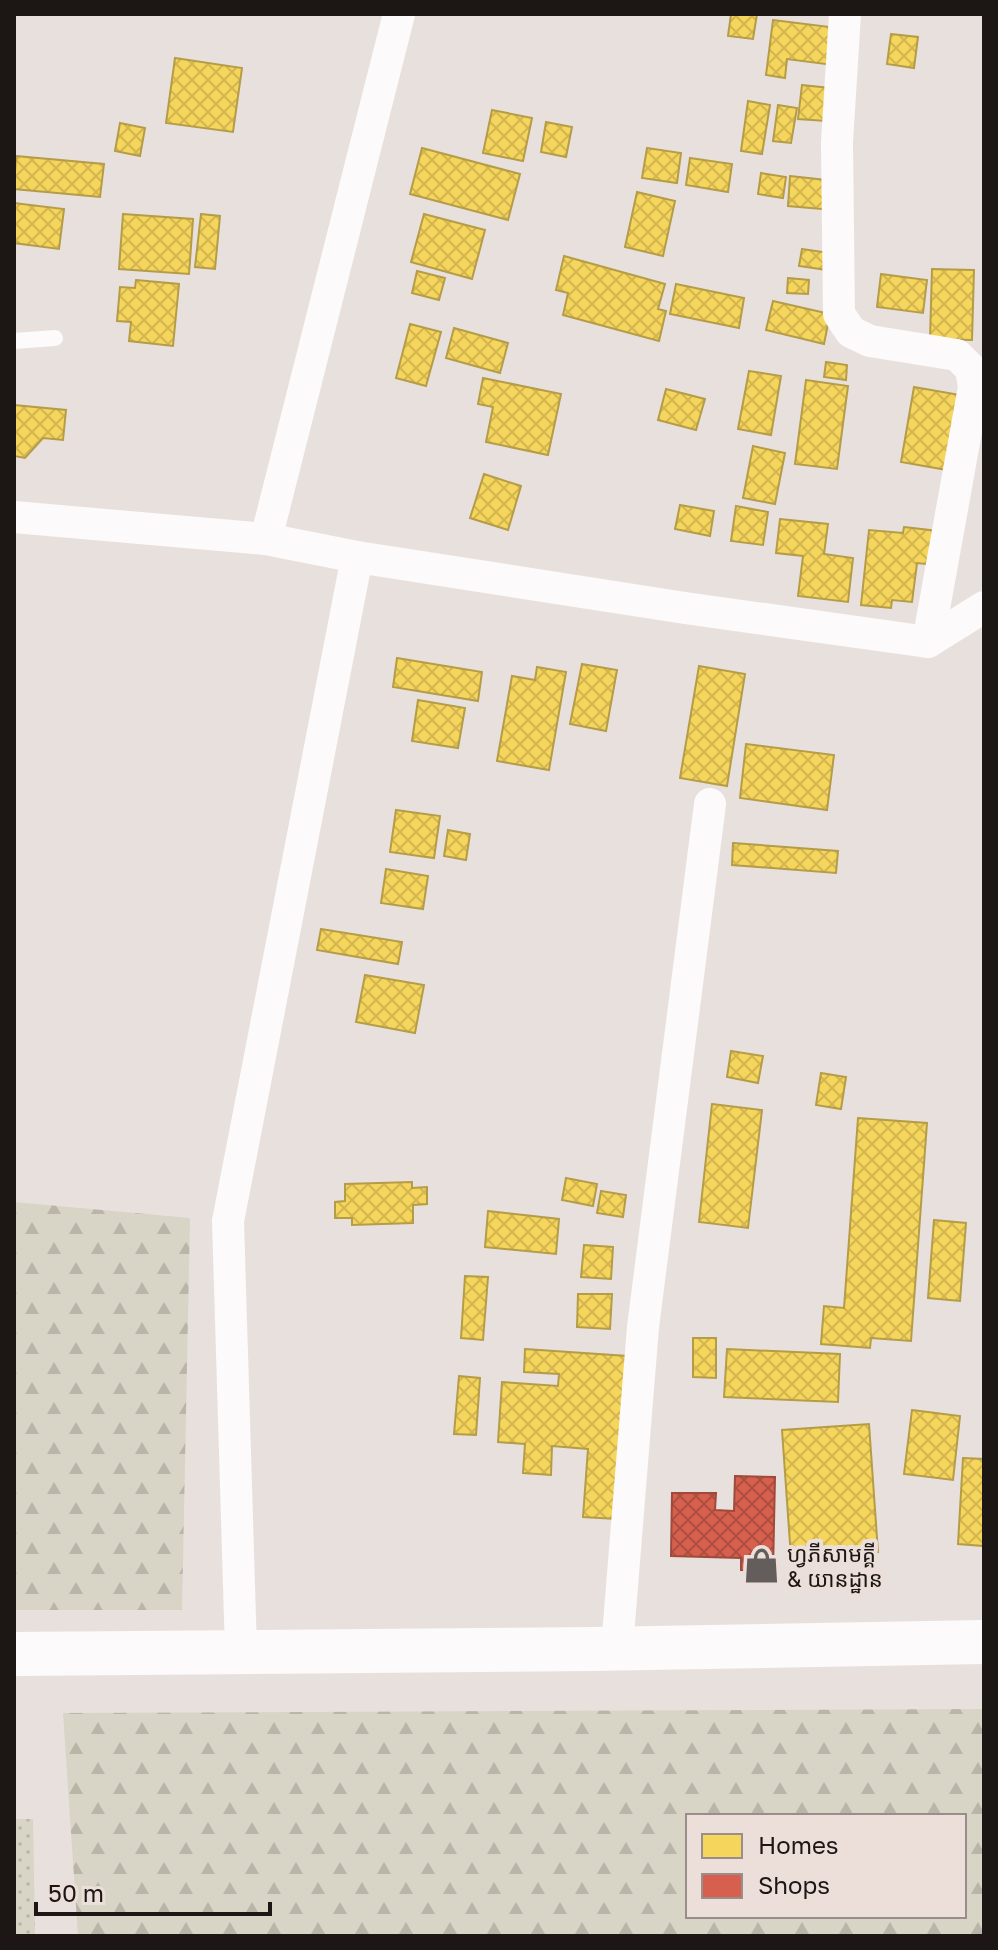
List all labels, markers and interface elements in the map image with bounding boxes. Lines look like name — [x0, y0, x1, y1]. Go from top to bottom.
place label: ហ្វភីសាមគ្គី & យានដ្ឋាន — [787, 1540, 883, 1593]
shop icon: ហ្វភីសាមគ្គី & យានដ្ឋាន — [742, 1547, 780, 1585]
legend — [686, 1814, 966, 1918]
text: Homes — [758, 1830, 839, 1859]
scale bar — [36, 1866, 270, 1916]
text: Shops — [758, 1870, 830, 1899]
text: 50 m — [48, 1878, 104, 1907]

